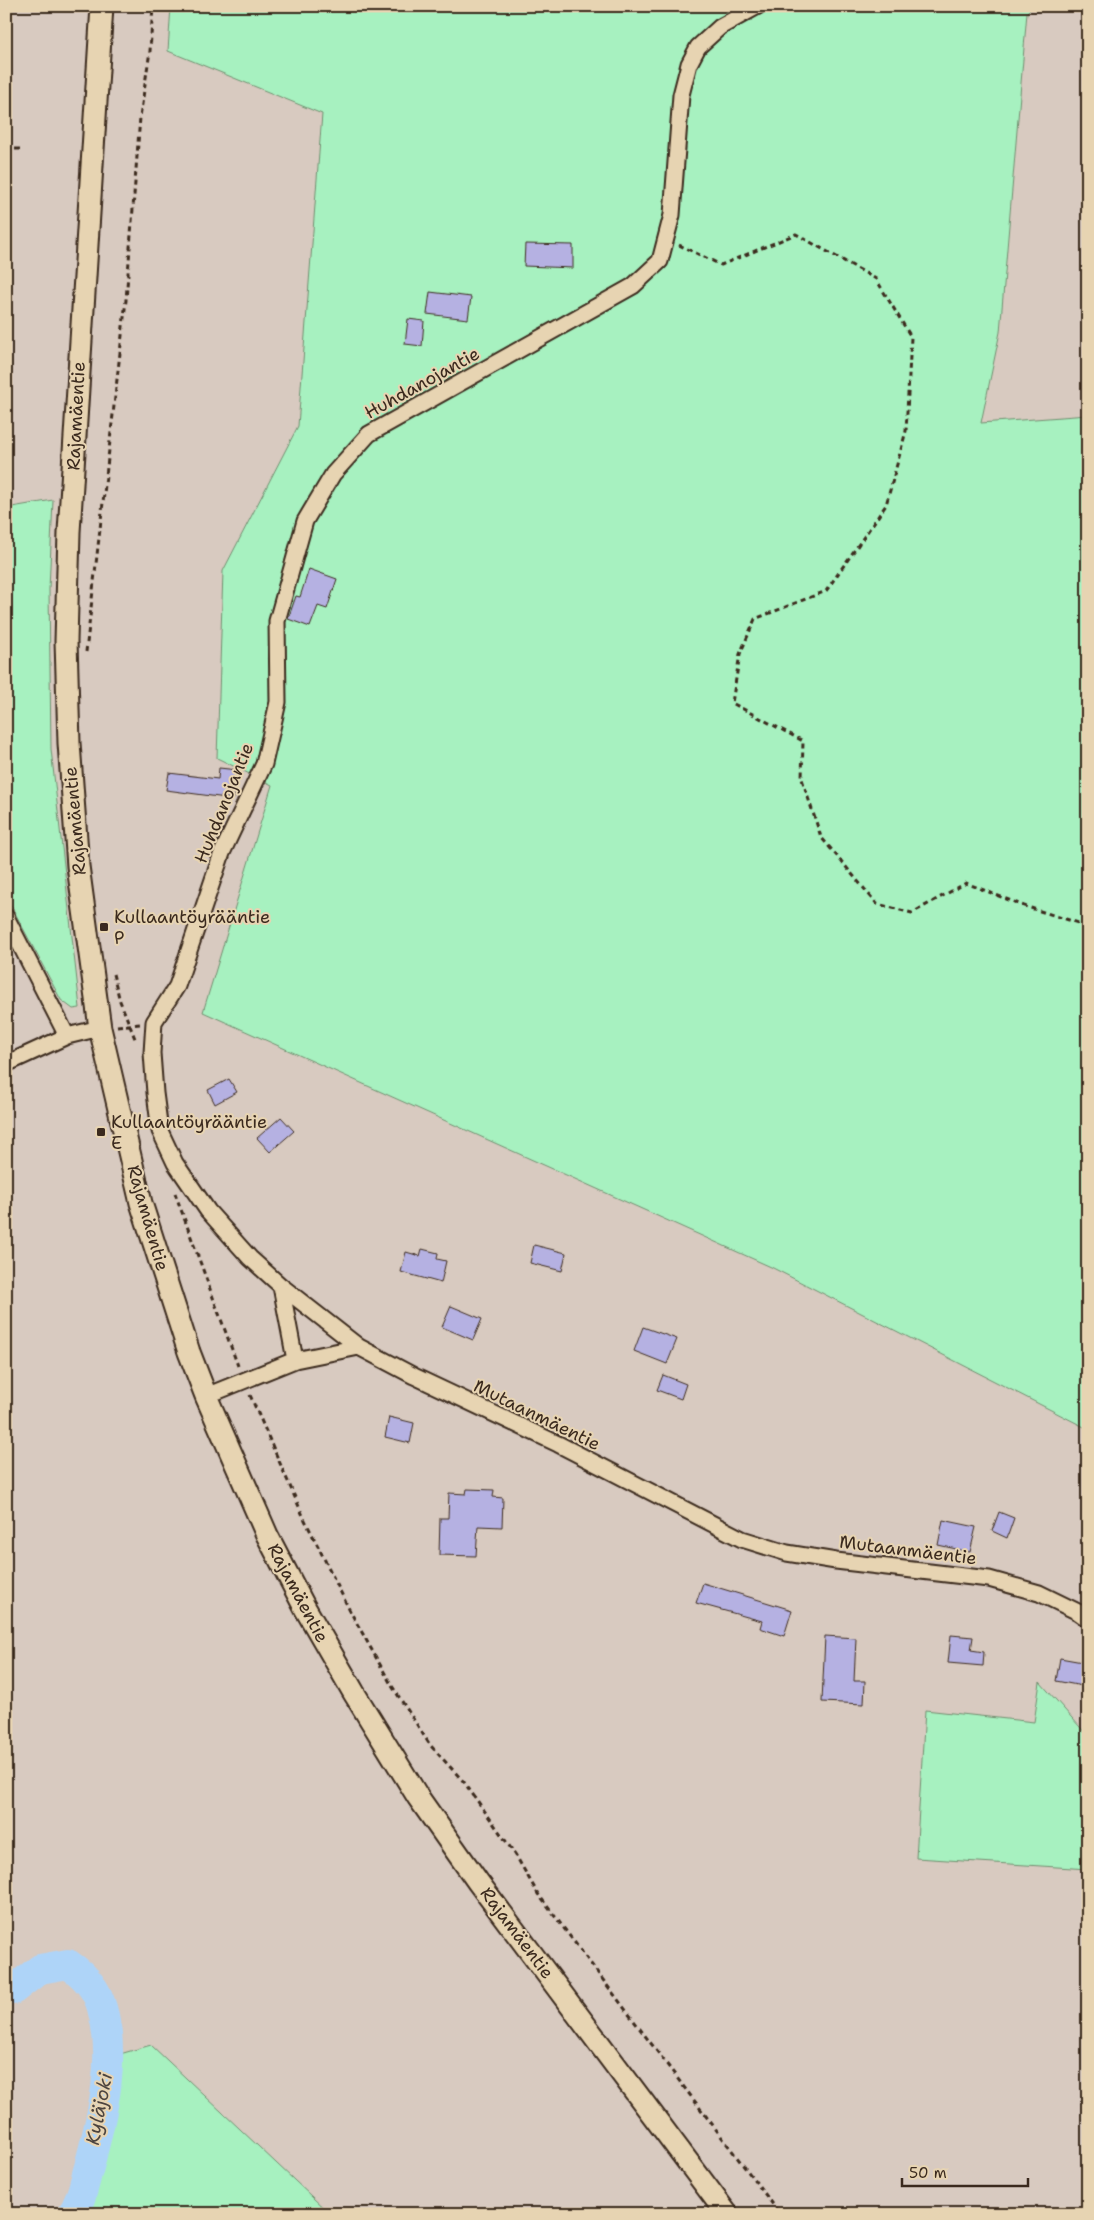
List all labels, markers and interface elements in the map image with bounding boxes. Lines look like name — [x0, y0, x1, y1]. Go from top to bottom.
street label: Huhdanojantie — [360, 341, 484, 425]
street label: Rajamäentie — [61, 361, 91, 471]
street label: Huhdanojantie — [189, 739, 259, 867]
street label: Rajamäentie — [58, 766, 92, 876]
place label: Kullaantöyrääntie P — [114, 905, 270, 950]
marker: Kullaantöyrääntie P — [98, 921, 110, 933]
place label: Kullaantöyrääntie E — [111, 1110, 267, 1155]
marker: Kullaantöyrääntie E — [95, 1126, 107, 1138]
street label: Rajamäentie — [121, 1162, 175, 1274]
street label: Mutaanmäentie — [470, 1374, 604, 1456]
street label: Mutaanmäentie — [838, 1530, 978, 1570]
street label: Rajamäentie — [262, 1539, 334, 1647]
street label: Rajamäentie — [475, 1882, 559, 1984]
water label: Kyläjoki — [80, 2070, 118, 2147]
scale bar — [902, 2155, 1028, 2187]
text: 50 m — [909, 2163, 947, 2183]

